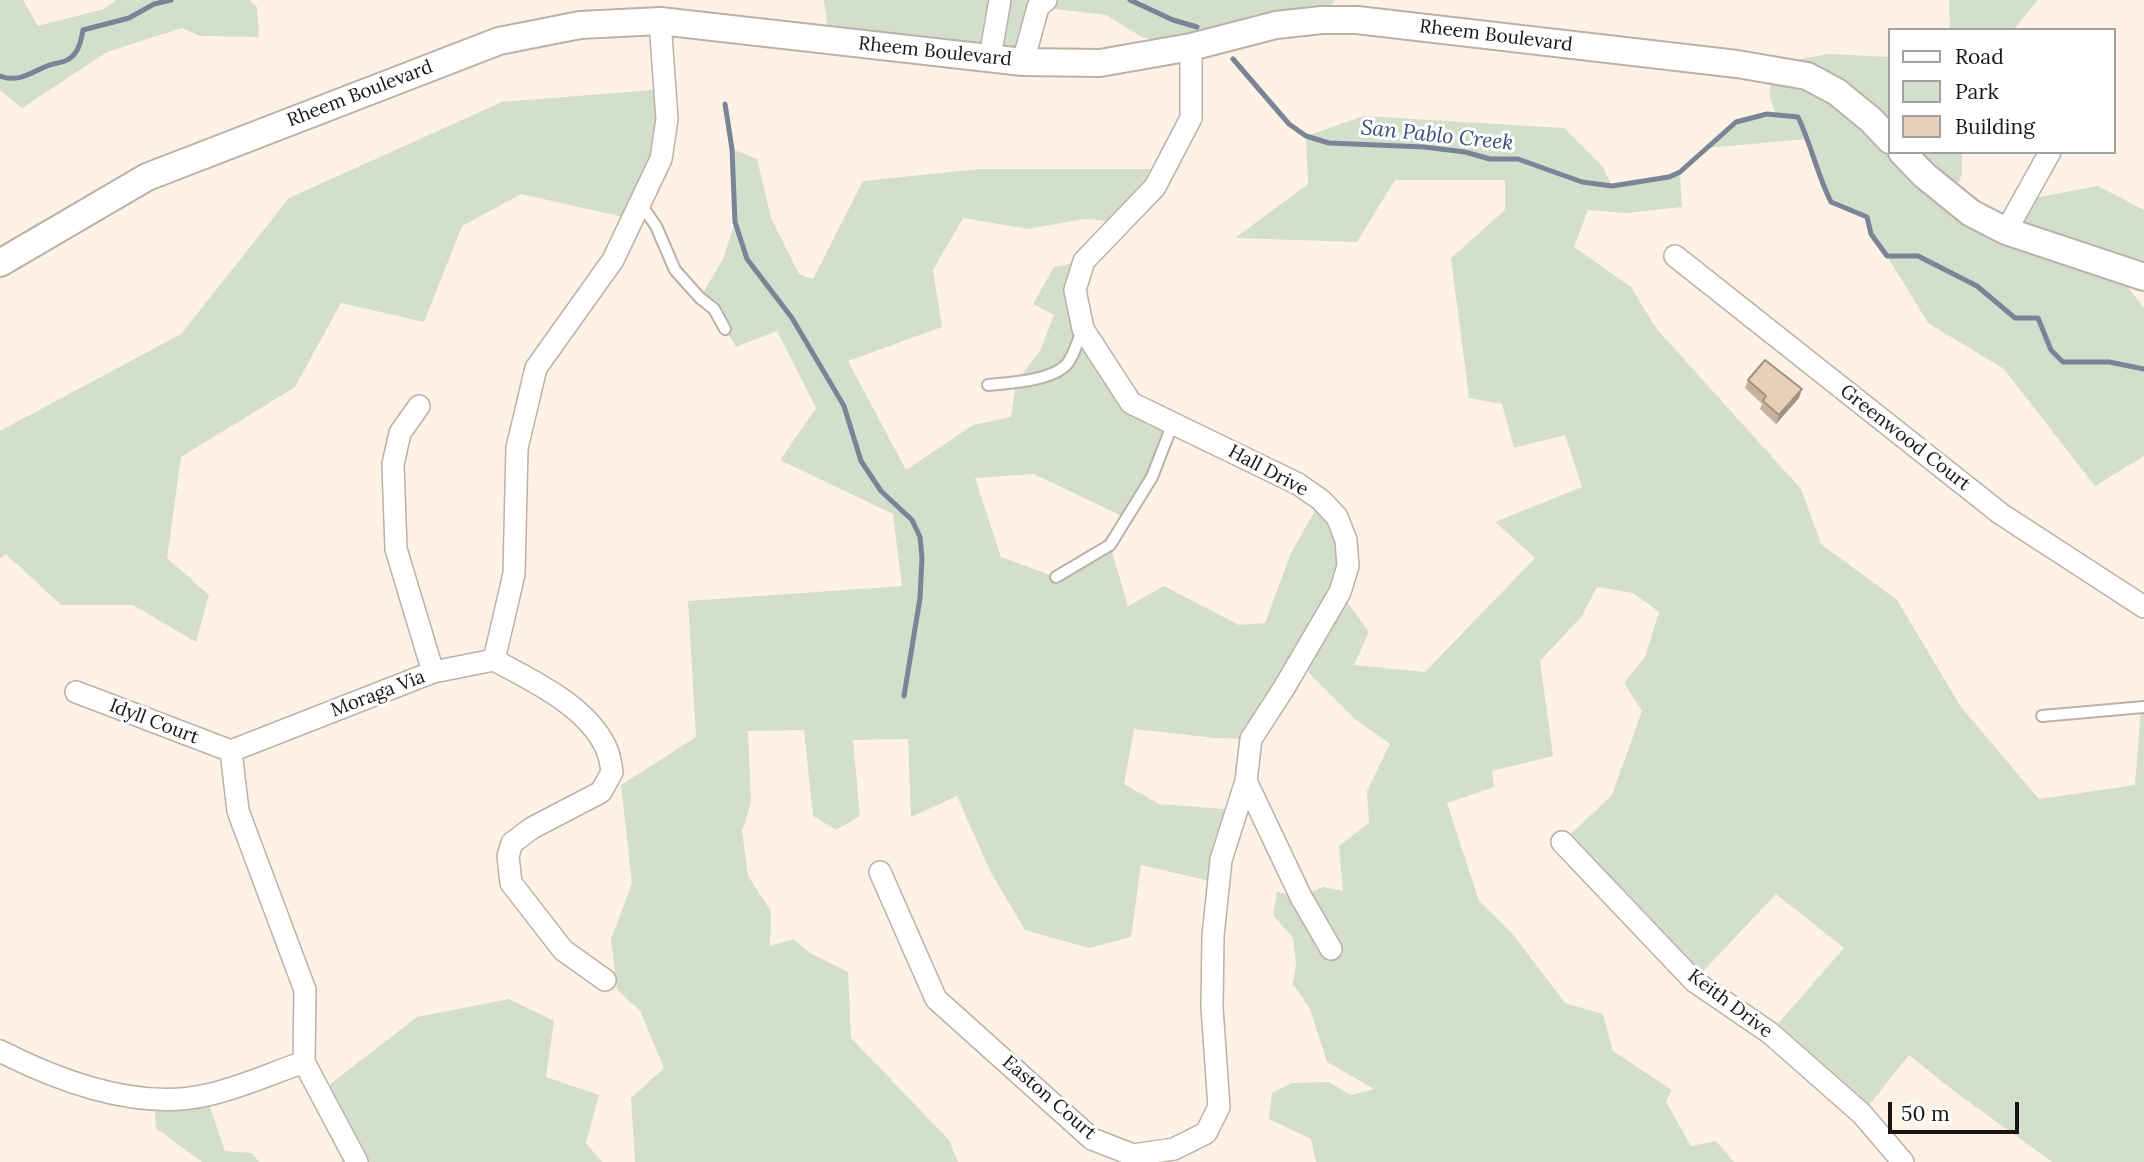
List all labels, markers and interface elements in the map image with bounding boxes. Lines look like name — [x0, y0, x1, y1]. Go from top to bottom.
street label: Rheem Boulevard — [1418, 15, 1574, 57]
legend — [1888, 28, 2116, 154]
street label: Rheem Boulevard — [857, 33, 1013, 71]
text: Road — [1955, 43, 2004, 70]
street label: Rheem Boulevard — [284, 56, 436, 132]
text: Park — [1955, 78, 1999, 105]
text: Building — [1955, 113, 2035, 140]
water label: San Pablo Creek — [1359, 115, 1515, 157]
street label: Greenwood Court — [1835, 380, 1975, 496]
street label: Hall Drive — [1224, 440, 1312, 502]
street label: Moraga Via — [328, 666, 428, 722]
street label: Idyll Court — [106, 695, 202, 749]
street label: Keith Drive — [1683, 965, 1777, 1043]
street label: Easton Court — [997, 1051, 1101, 1145]
scale bar — [1892, 1088, 2023, 1132]
text: 50 m — [1901, 1100, 1950, 1127]

